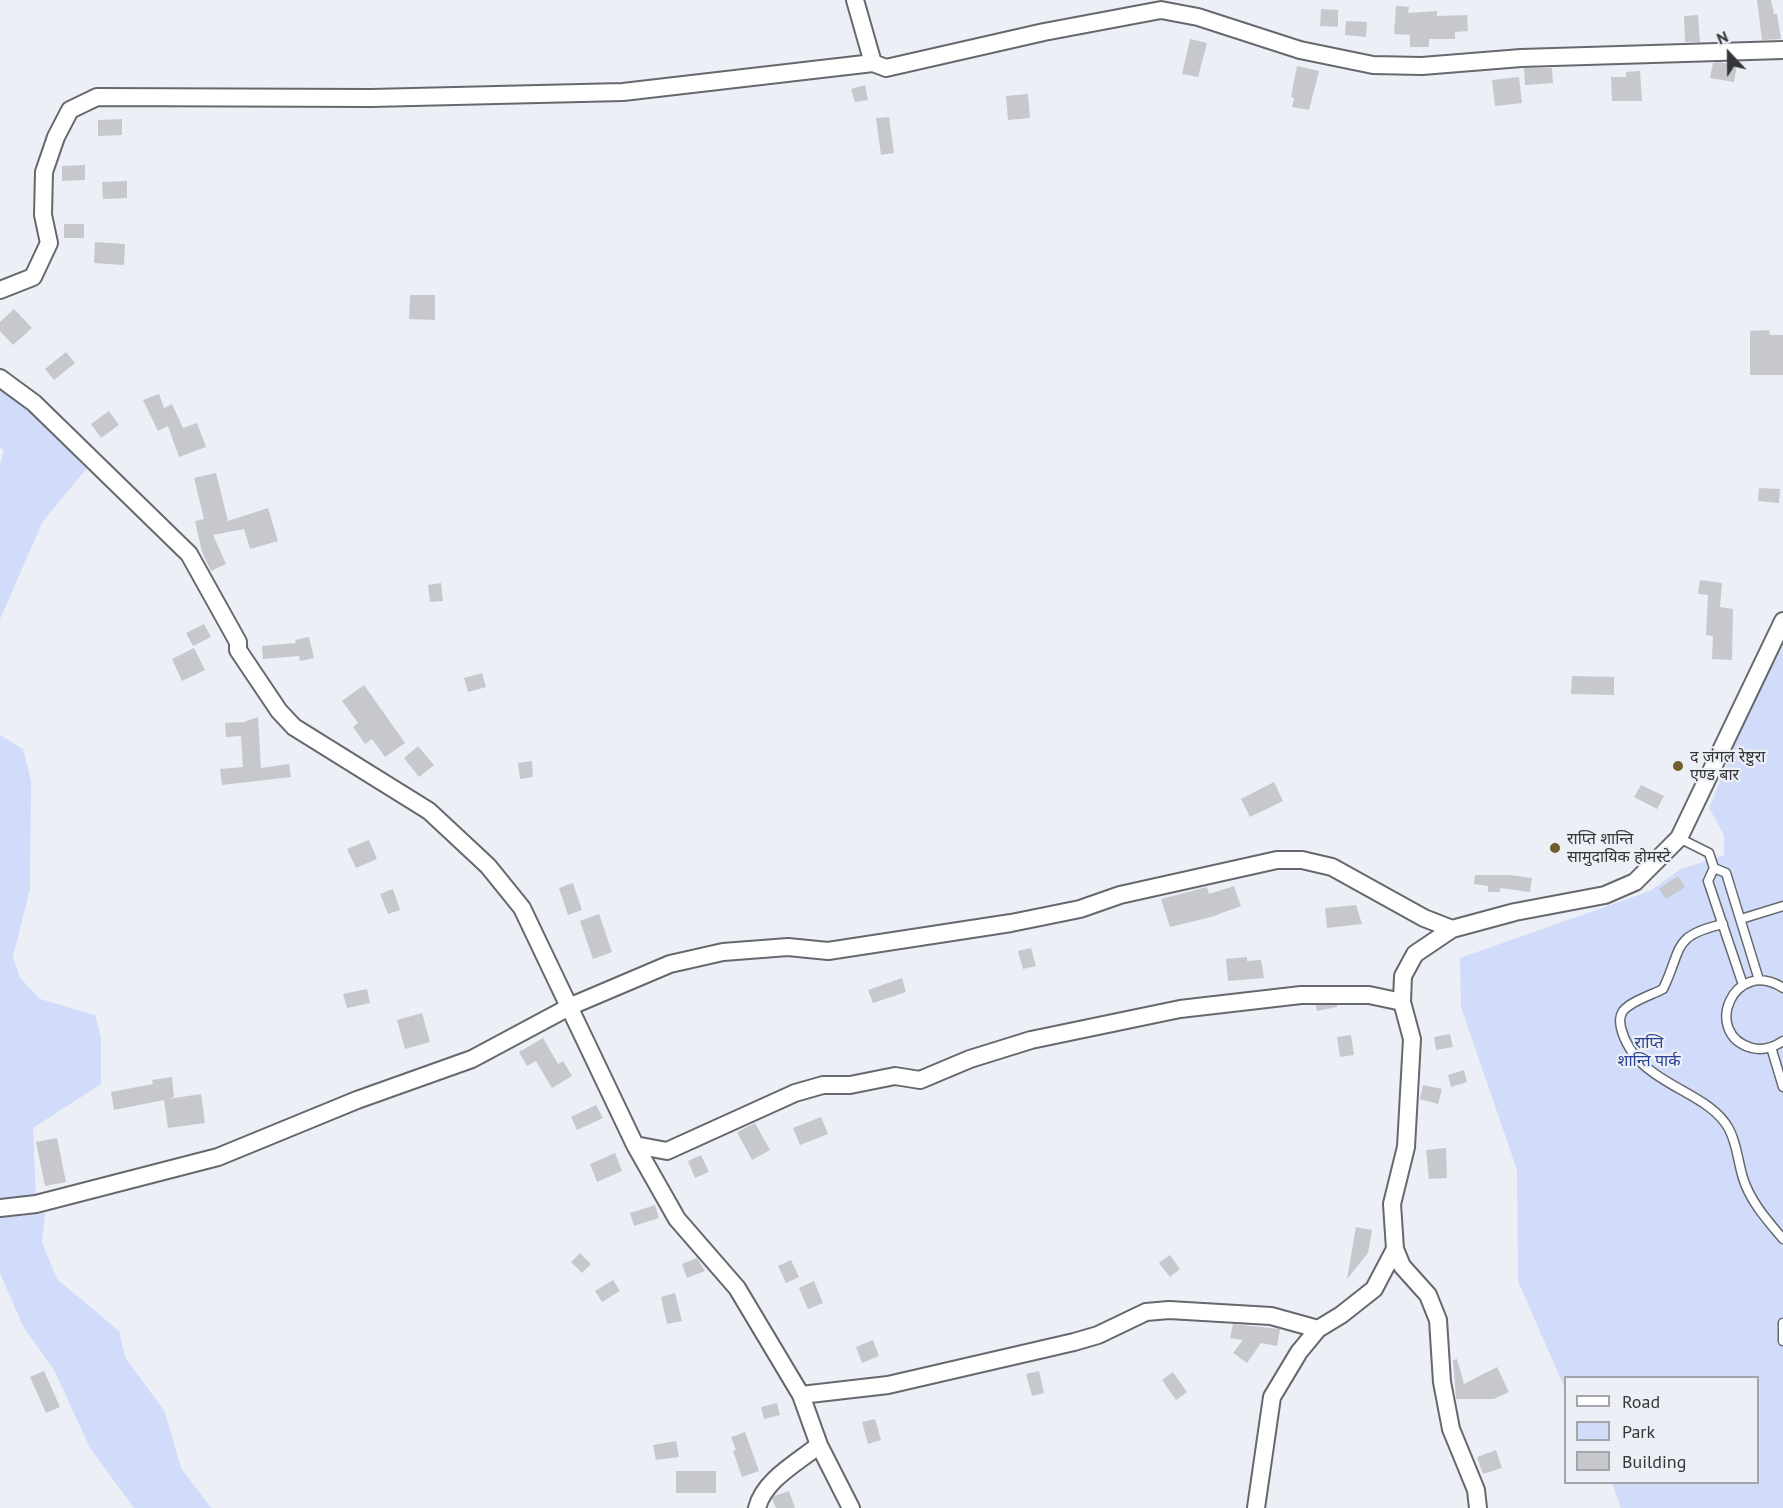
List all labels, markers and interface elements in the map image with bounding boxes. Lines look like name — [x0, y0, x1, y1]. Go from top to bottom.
north arrow — [1699, 24, 1759, 84]
text: N — [1714, 26, 1731, 49]
place label: द जंगल रेष्टुरा एण्ड बार — [1690, 747, 1765, 785]
marker: द जंगल रेष्टुरा एण्ड बार — [1671, 759, 1685, 773]
place label: राप्ति शान्ति सामुदायिक होमस्टे — [1567, 829, 1671, 867]
marker: राप्ति शान्ति सामुदायिक होमस्टे — [1548, 841, 1562, 855]
park label: राप्ति शान्ति पार्क — [1617, 1033, 1681, 1071]
legend — [1564, 1376, 1759, 1484]
text: Road — [1622, 1390, 1660, 1413]
text: Park — [1622, 1420, 1655, 1443]
text: Building — [1622, 1450, 1686, 1473]

